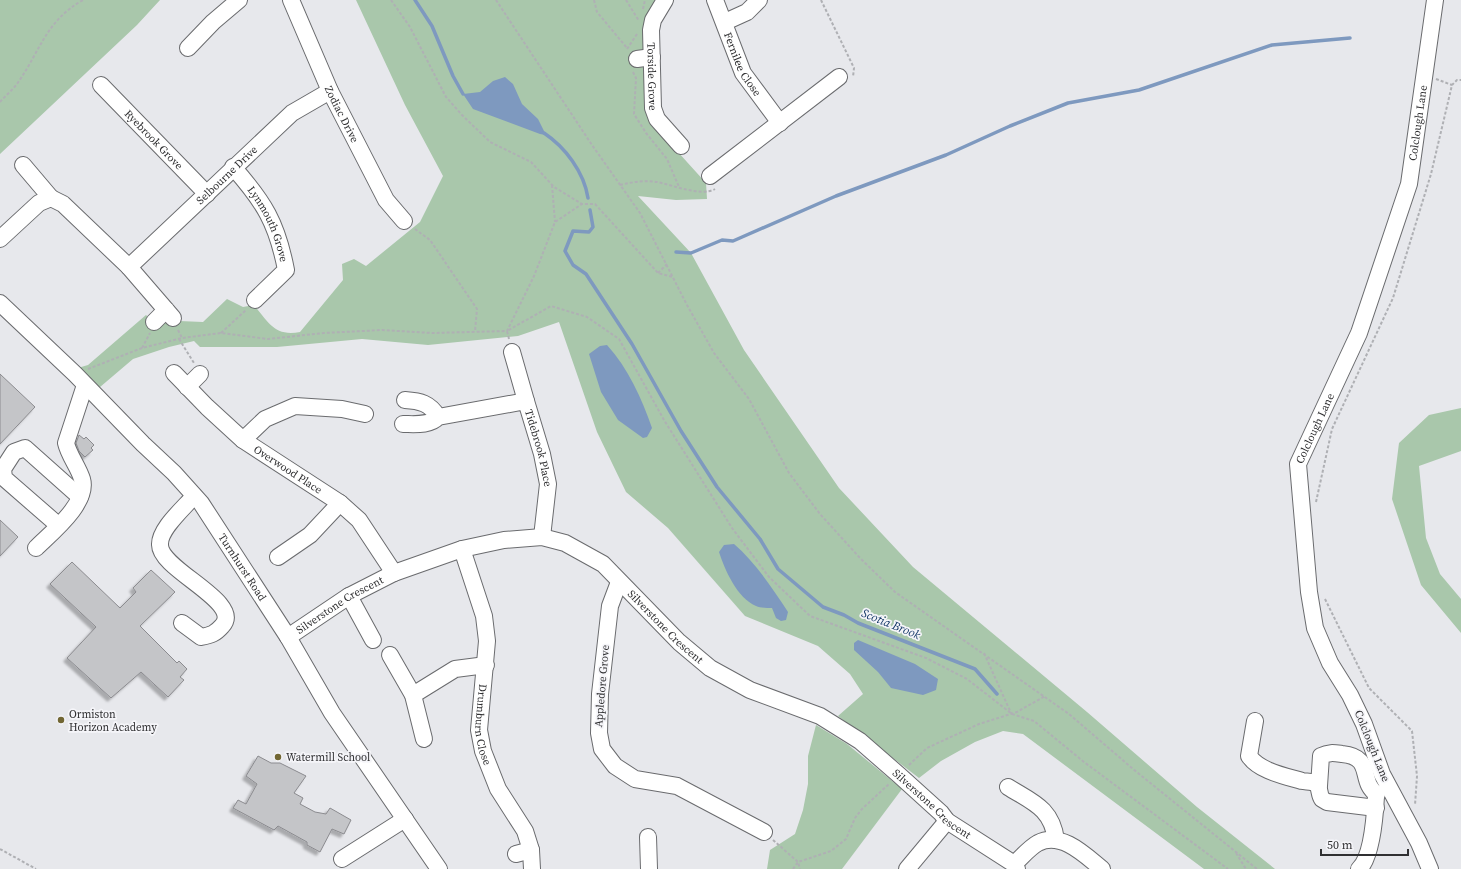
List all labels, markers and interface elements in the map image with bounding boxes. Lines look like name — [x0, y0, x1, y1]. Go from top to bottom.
street label: Fernilee Close — [721, 30, 765, 99]
street label: Torside Grove — [644, 42, 661, 111]
street label: Zodiac Drive — [321, 84, 363, 145]
street label: Colclough Lane — [1405, 84, 1430, 162]
street label: Ryebrook Grove — [121, 106, 187, 173]
street label: Selbourne Drive — [193, 142, 261, 207]
street label: Lynmouth Grove — [244, 183, 292, 264]
street label: Colclough Lane — [1292, 390, 1338, 466]
street label: Tidebrook Place — [521, 408, 556, 488]
street label: Overwood Place — [251, 442, 326, 497]
street label: Turnhurst Road — [215, 530, 270, 604]
street label: Silverstone Crescent — [293, 572, 386, 637]
street label: Silverstone Crescent — [625, 586, 707, 667]
water label: Scotia Brook — [859, 605, 923, 643]
street label: Appledore Grove — [591, 644, 613, 728]
street label: Drumburn Close — [471, 683, 495, 768]
place label: Ormiston Horizon Academy — [69, 707, 157, 735]
street label: Colclough Lane — [1351, 708, 1393, 784]
marker: Ormiston Horizon Academy — [56, 715, 66, 725]
place label: Watermill School — [286, 750, 370, 765]
marker: Watermill School — [273, 752, 283, 762]
street label: Silverstone Crescent — [890, 765, 974, 842]
scale bar — [1321, 831, 1408, 857]
text: 50 m — [1327, 837, 1353, 853]

